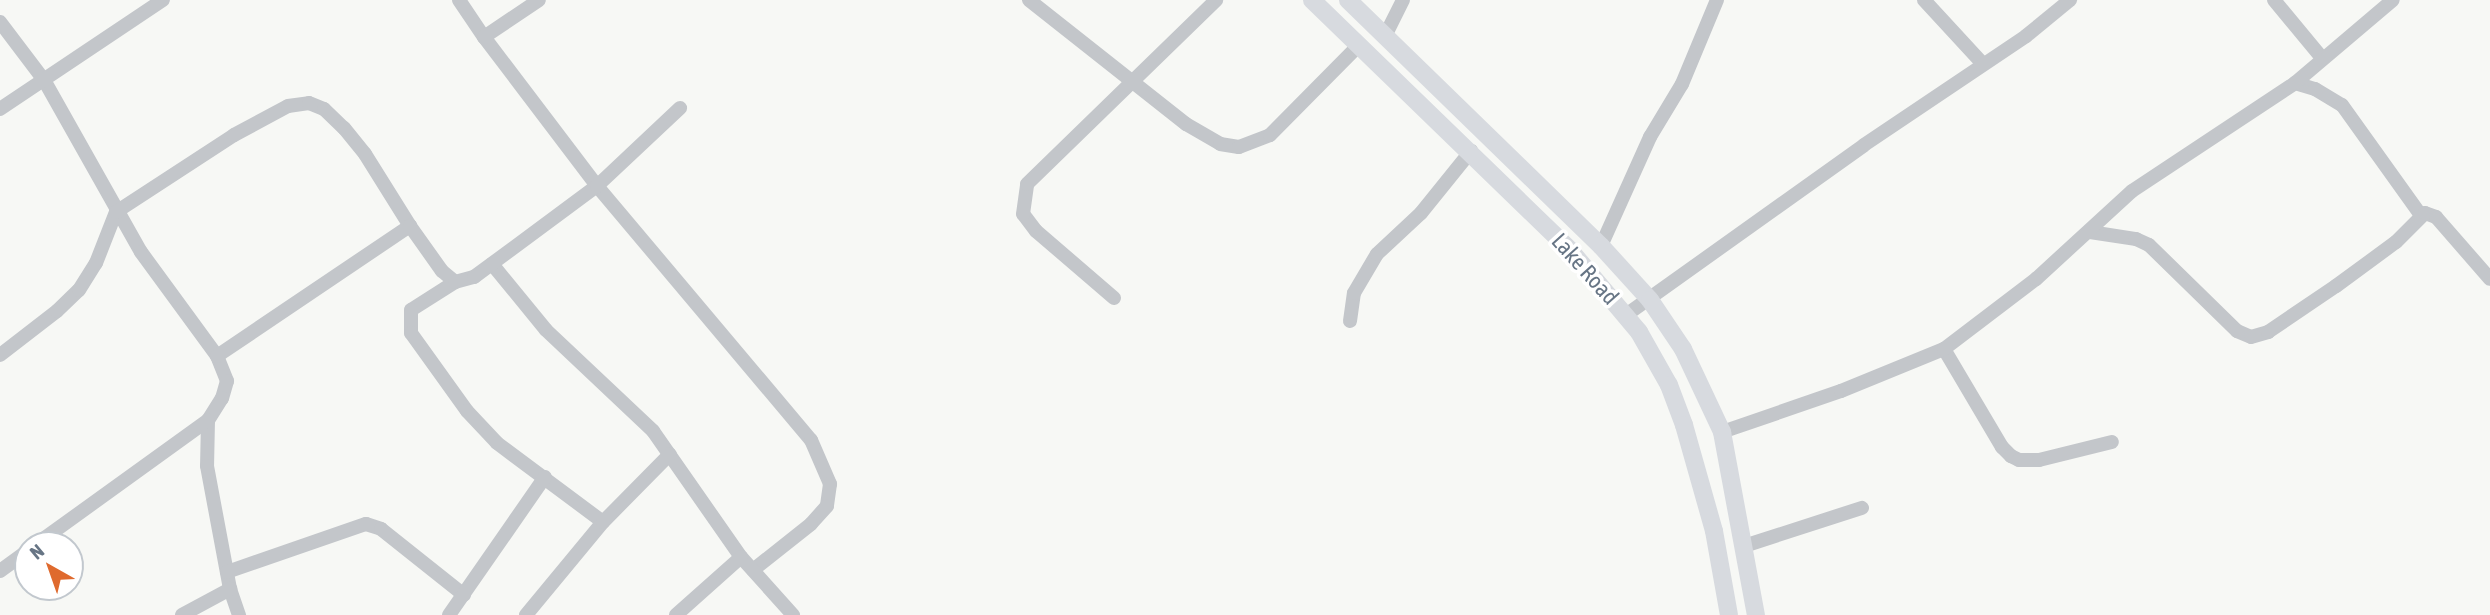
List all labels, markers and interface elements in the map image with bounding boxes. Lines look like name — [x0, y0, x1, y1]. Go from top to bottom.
street label: Lake Road — [1546, 228, 1624, 310]
north arrow — [14, 531, 84, 601]
text: N — [25, 539, 48, 563]

